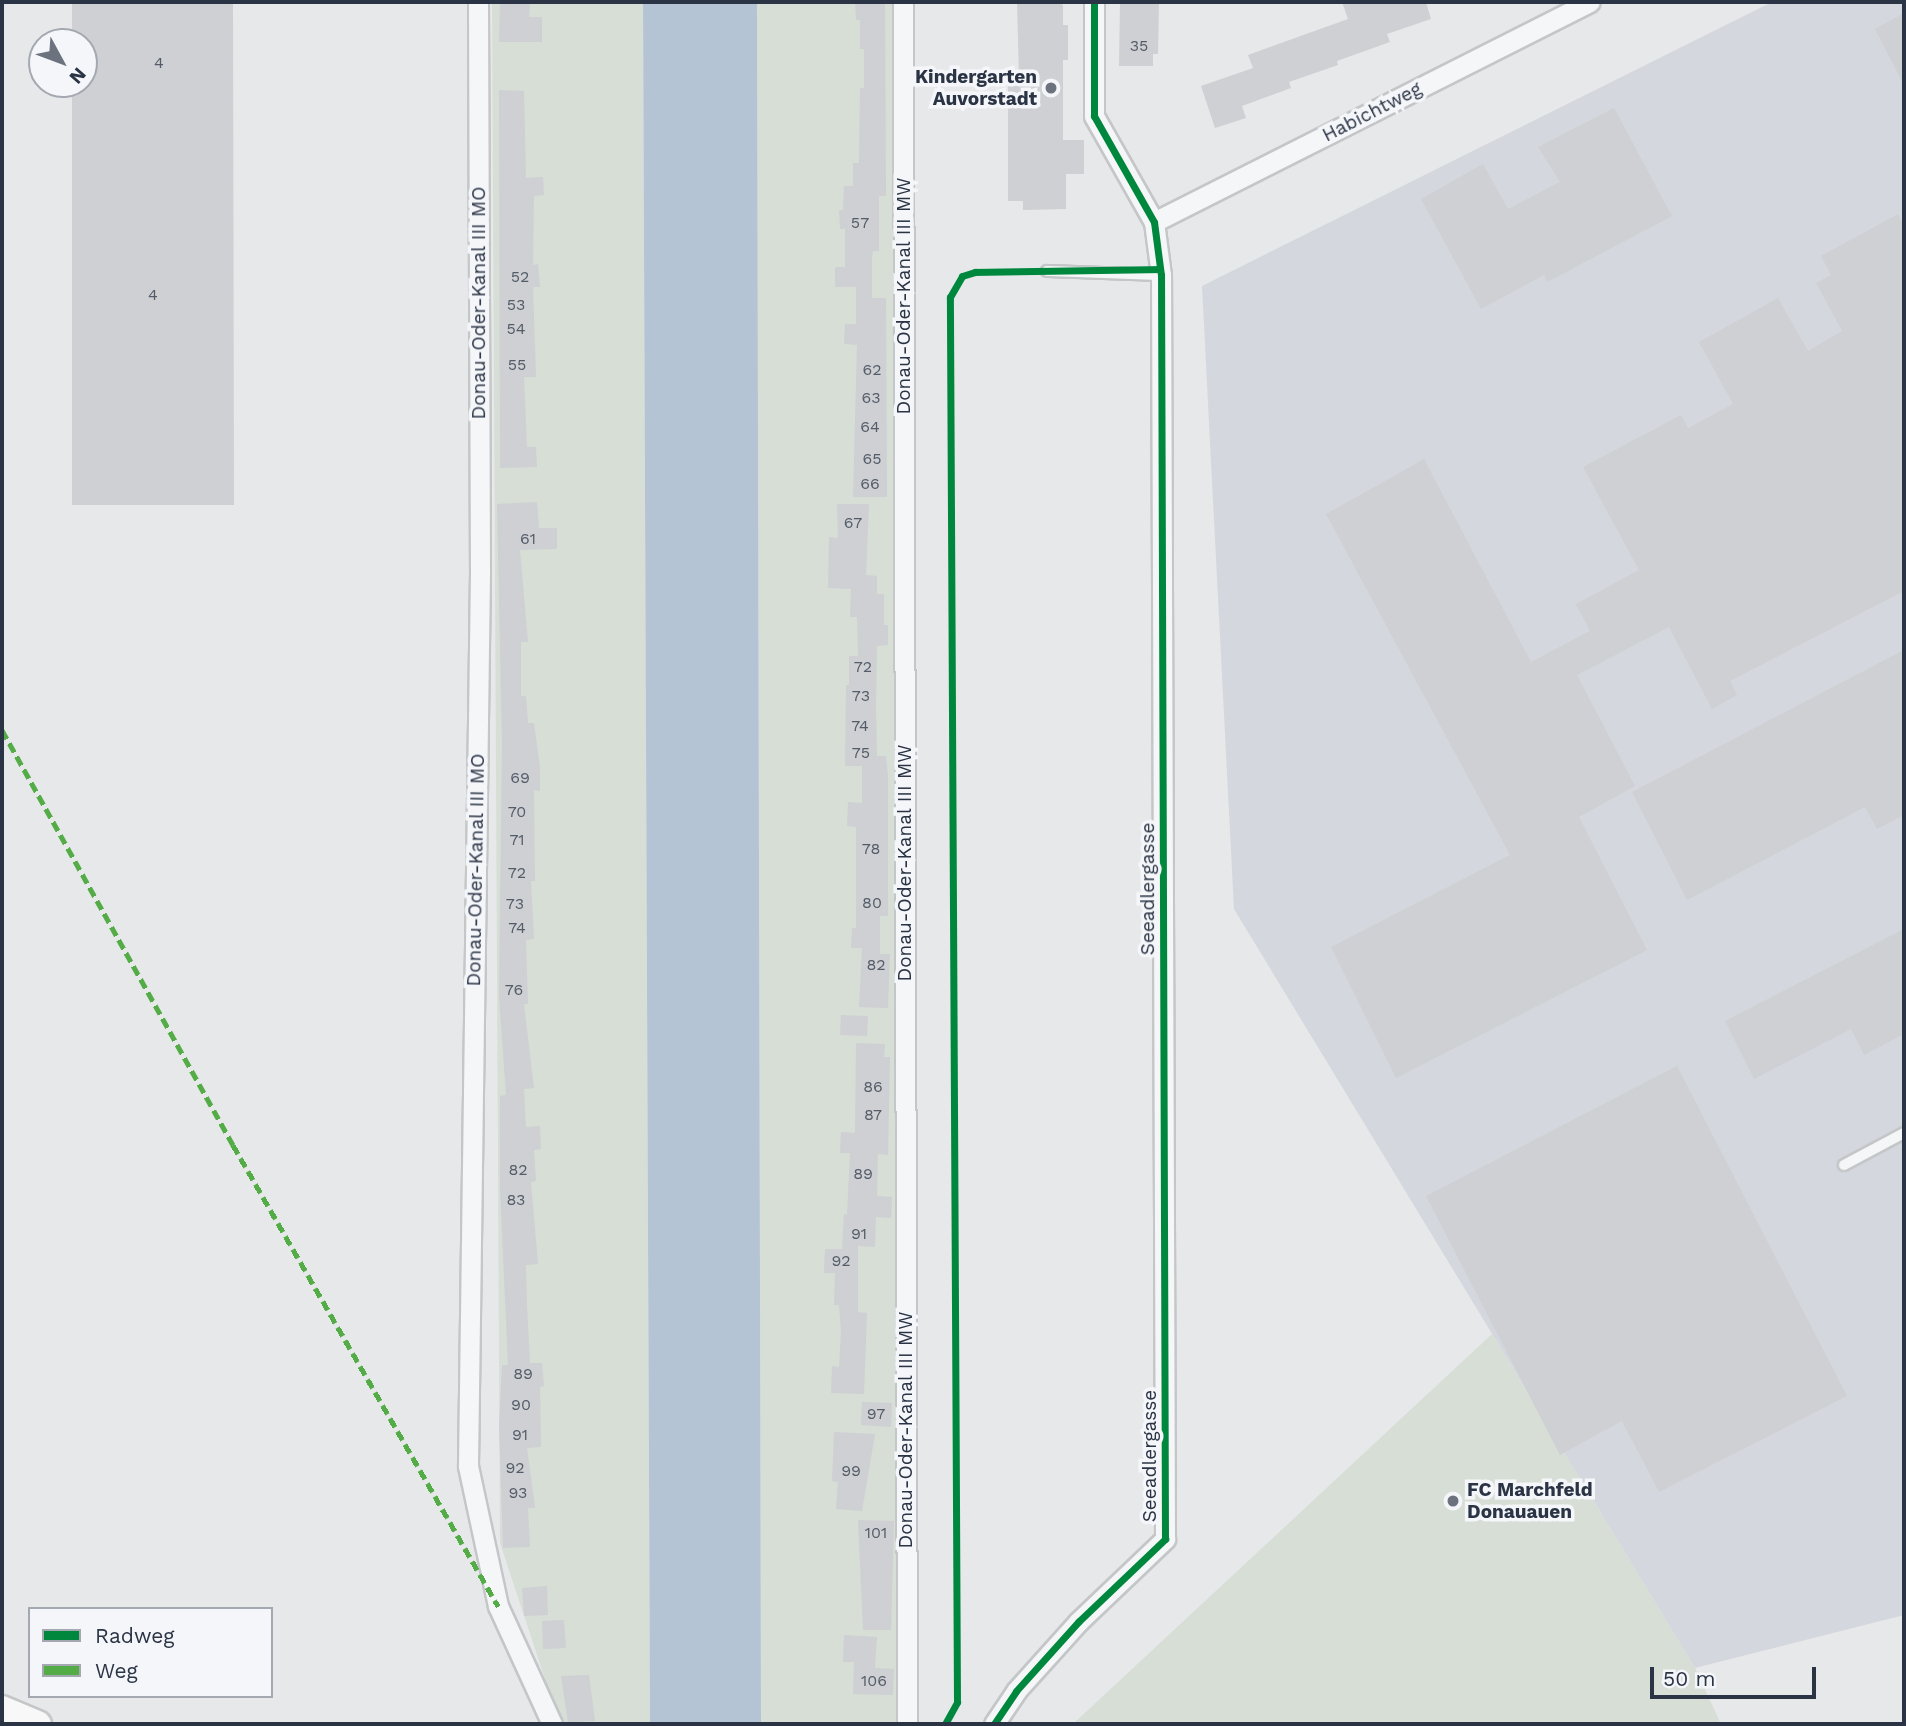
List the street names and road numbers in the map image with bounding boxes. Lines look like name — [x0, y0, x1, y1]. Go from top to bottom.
street label: Habichtweg — [1319, 77, 1425, 147]
street label: Donau-Oder-Kanal III MW — [893, 177, 915, 415]
street label: Donau-Oder-Kanal III MO — [468, 186, 490, 420]
street label: Donau-Oder-Kanal III MW — [894, 744, 916, 982]
street label: Donau-Oder-Kanal III MO — [463, 753, 489, 987]
street label: Seeadlergasse — [1137, 823, 1159, 955]
street label: Donau-Oder-Kanal III MW — [895, 1311, 917, 1549]
street label: Seeadlergasse — [1139, 1390, 1161, 1522]

